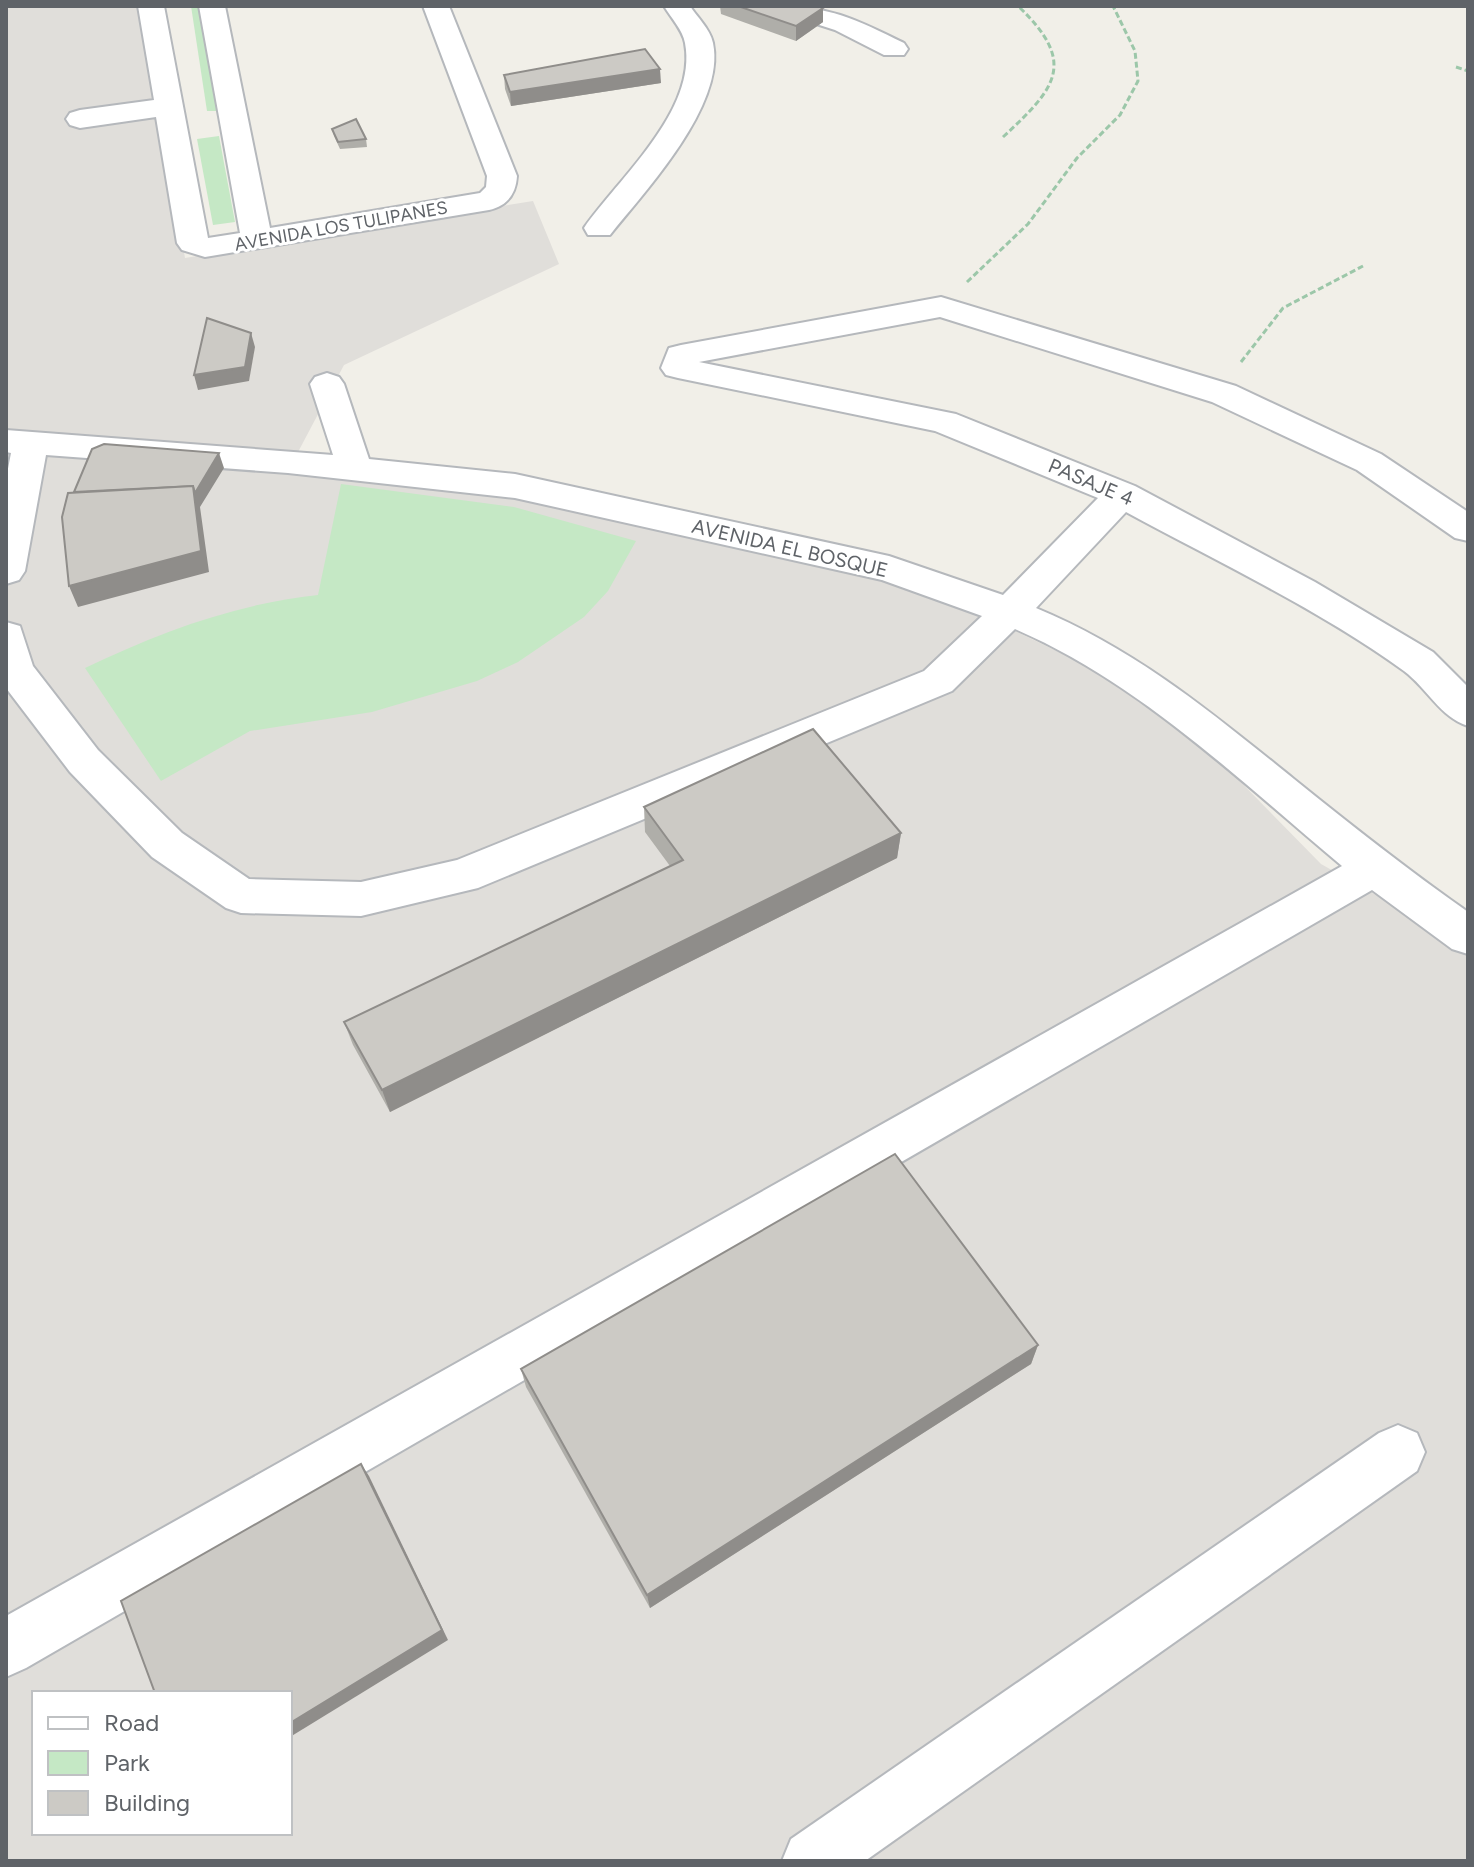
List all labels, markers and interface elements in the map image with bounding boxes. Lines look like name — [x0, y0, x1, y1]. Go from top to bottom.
street label: AVENIDA LOS TULIPANES — [233, 196, 449, 256]
street label: PASAJE 4 — [1045, 453, 1137, 511]
street label: AVENIDA EL BOSQUE — [690, 514, 890, 582]
legend — [32, 1691, 292, 1835]
text: Road — [104, 1708, 159, 1737]
text: Park — [104, 1748, 150, 1777]
text: Building — [104, 1788, 190, 1817]

